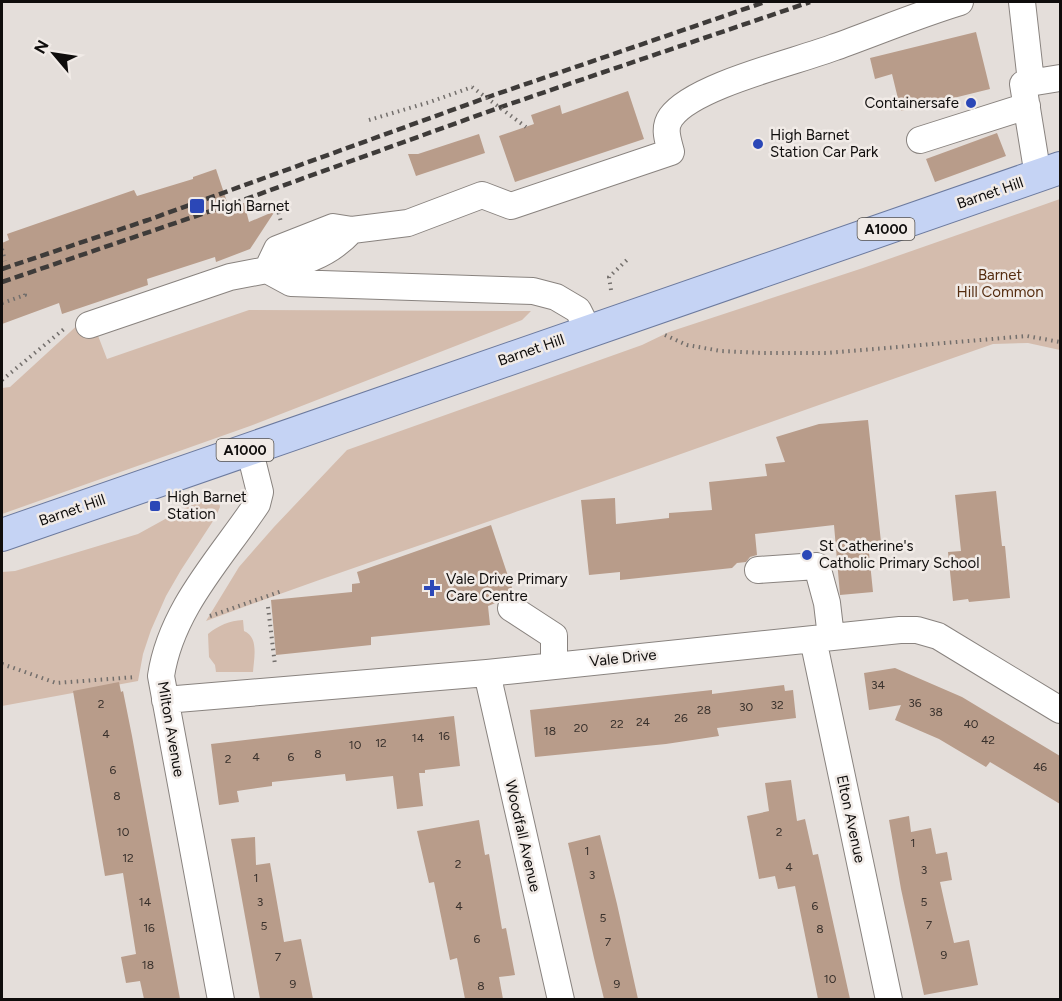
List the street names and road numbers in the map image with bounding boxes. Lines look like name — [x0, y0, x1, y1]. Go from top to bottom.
street label: Barnet Hill — [954, 173, 1026, 213]
road number: A1000 — [858, 218, 914, 240]
street label: Barnet Hill — [495, 330, 567, 370]
road number: A1000 — [216, 439, 274, 461]
street label: Barnet Hill — [36, 490, 108, 530]
street label: Vale Drive — [589, 646, 657, 670]
street label: Milton Avenue — [154, 680, 188, 778]
street label: Elton Avenue — [833, 773, 869, 865]
street label: Woodfall Avenue — [501, 778, 545, 894]

